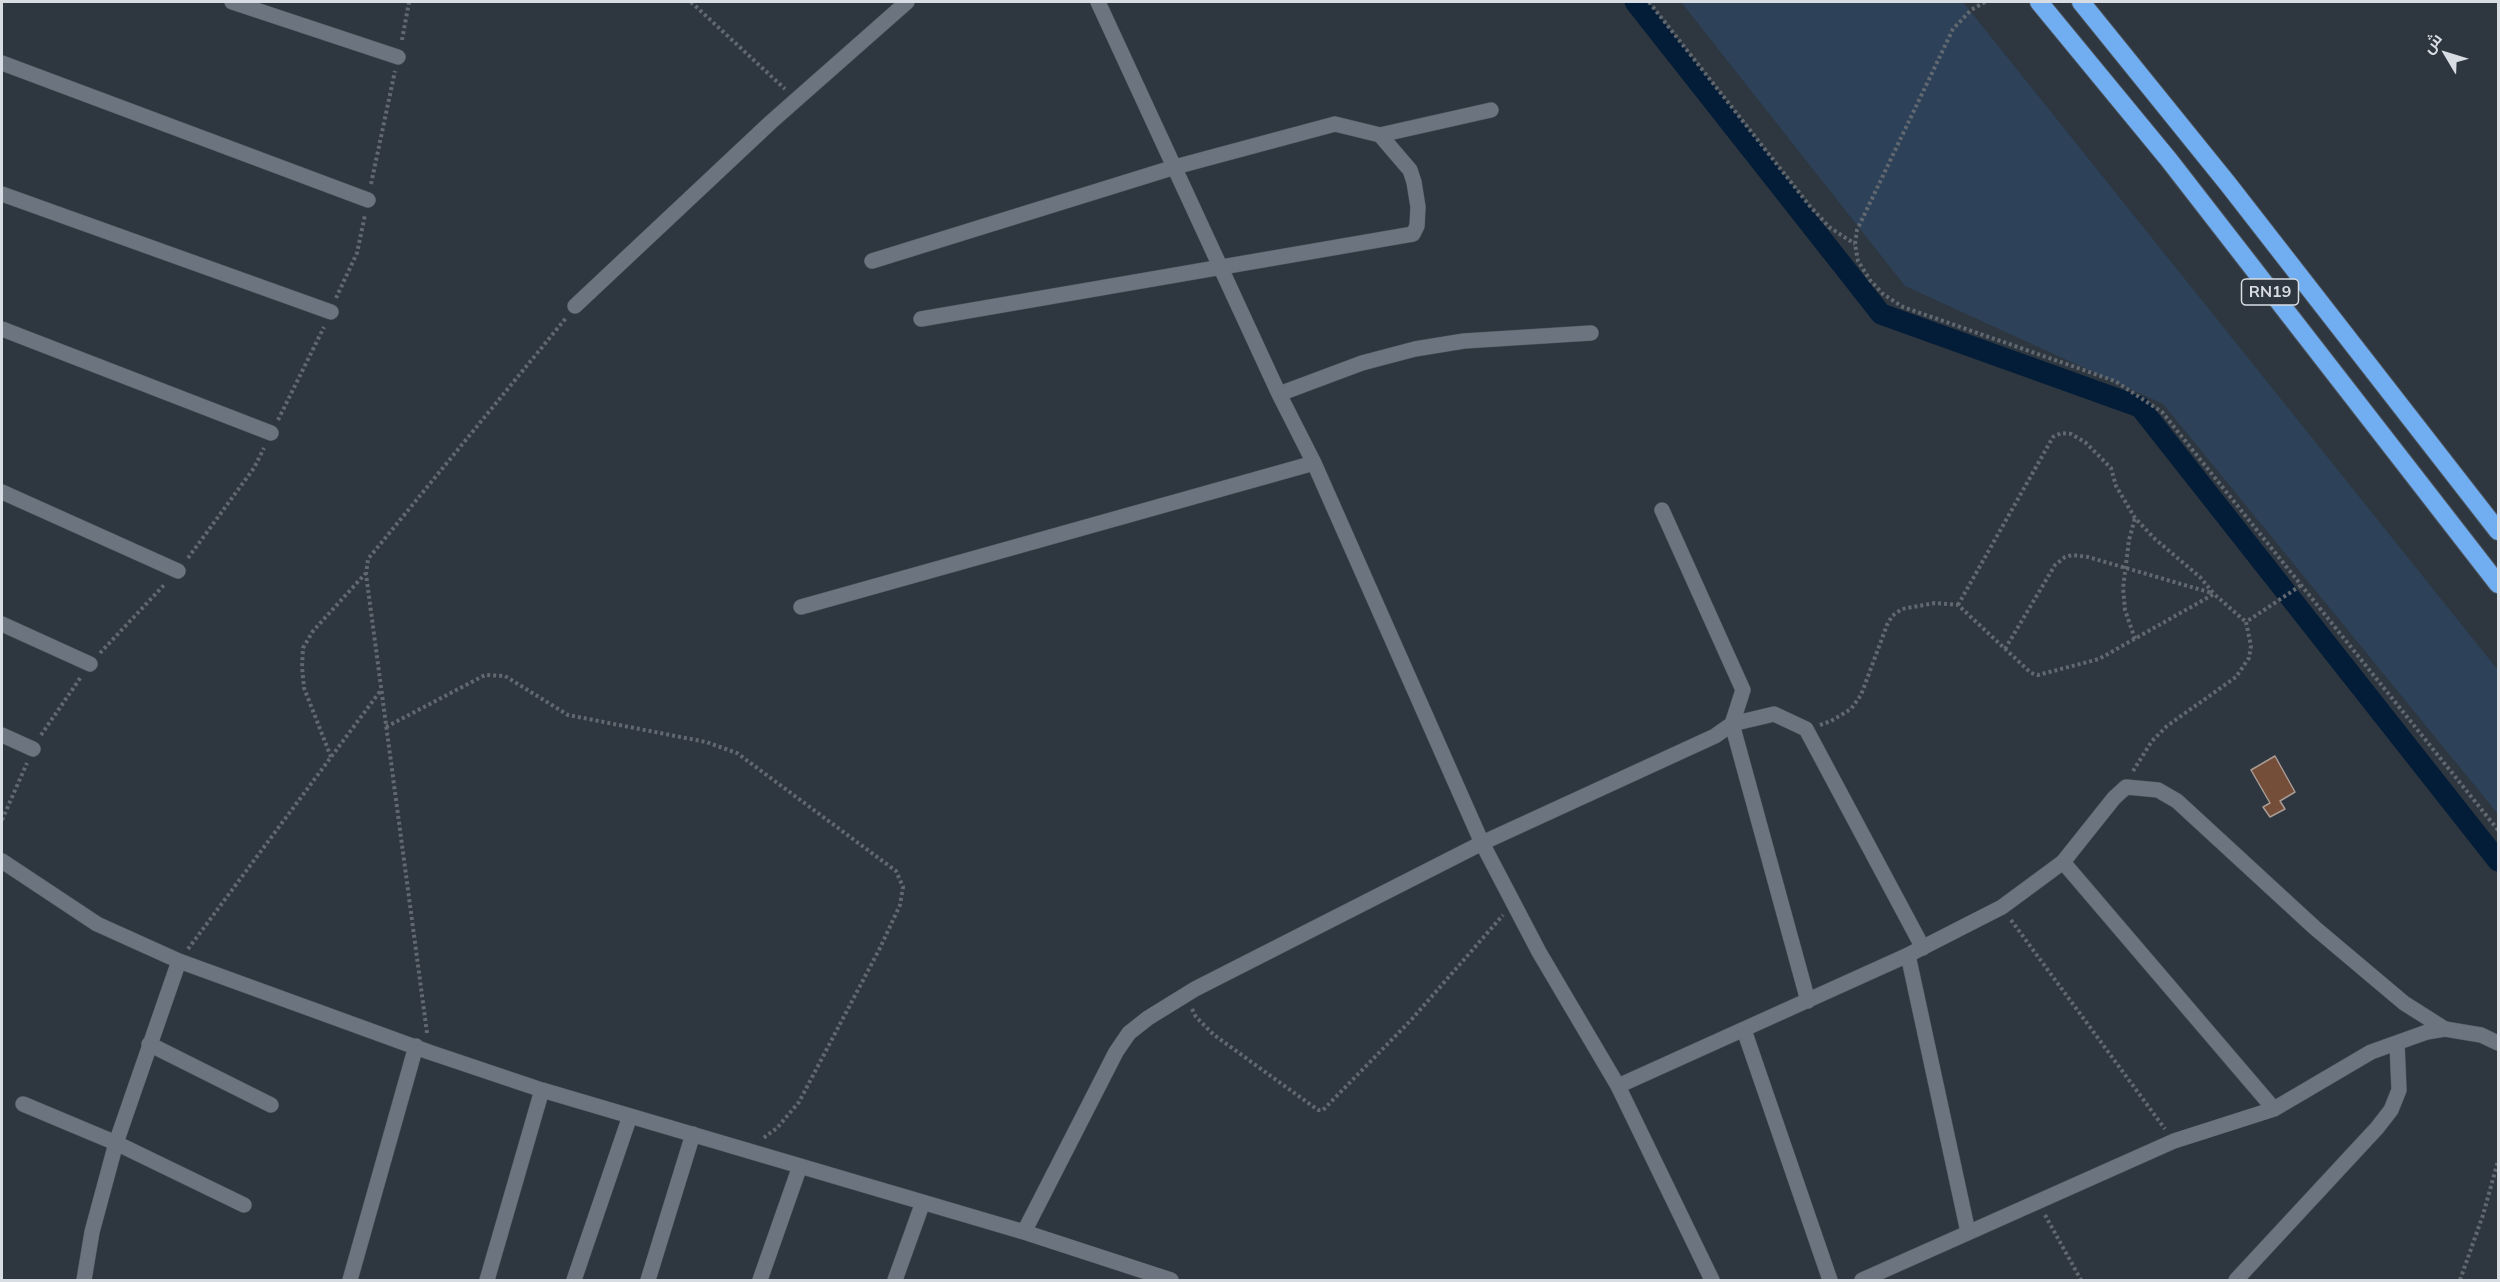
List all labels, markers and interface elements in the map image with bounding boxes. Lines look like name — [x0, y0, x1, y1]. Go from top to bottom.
north arrow — [2416, 24, 2476, 84]
text: ش — [2418, 29, 2446, 57]
road number: RN19 — [2242, 279, 2298, 305]

